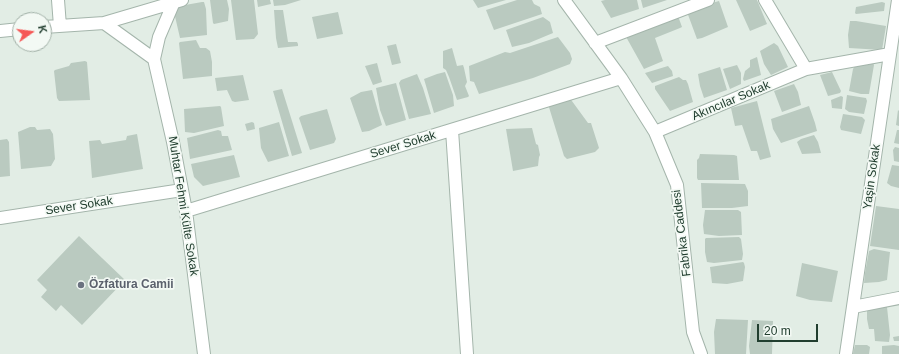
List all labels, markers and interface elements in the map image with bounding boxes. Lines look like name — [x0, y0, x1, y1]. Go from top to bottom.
north arrow — [12, 12, 52, 52]
text: K — [36, 24, 49, 35]
street label: Akıncılar Sokak — [690, 78, 772, 124]
street label: Sever Sokak — [368, 128, 438, 162]
street label: Muhtar Fehmi Külte Sokak — [165, 135, 201, 277]
street label: Yaşin Sokak — [860, 143, 884, 211]
street label: Fabrika Caddesi — [670, 189, 694, 277]
street label: Sever Sokak — [44, 194, 114, 218]
place label: Özfatura Camii — [89, 278, 174, 292]
marker: Özfatura Camii — [76, 280, 86, 290]
scale bar — [759, 316, 820, 342]
text: 20 m — [764, 324, 791, 338]

